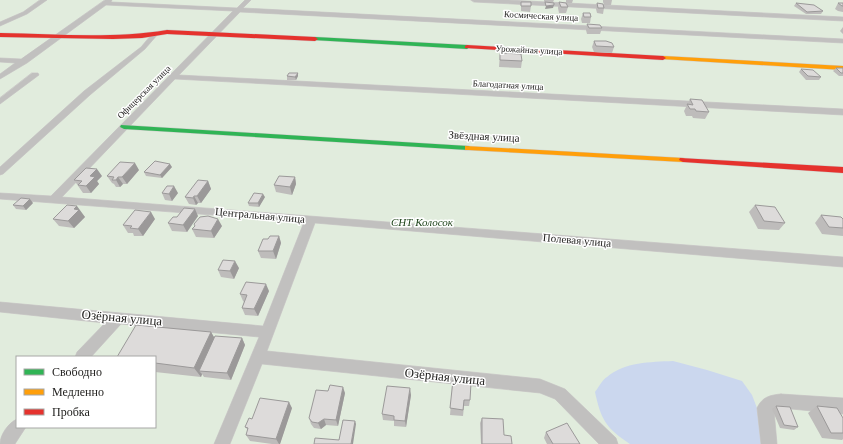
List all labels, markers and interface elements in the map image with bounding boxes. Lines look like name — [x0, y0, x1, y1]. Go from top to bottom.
street label: Космическая улица — [504, 9, 578, 23]
street label: Урожайная улица — [495, 43, 563, 57]
street label: Офицерская улица — [115, 63, 173, 121]
street label: Благодатная улица — [472, 78, 544, 92]
street label: Звёздная улица — [448, 128, 520, 144]
street label: Центральная улица — [214, 205, 306, 225]
park label: СНТ Колосок — [391, 216, 454, 228]
street label: Полевая улица — [542, 231, 612, 249]
street label: Озёрная улица — [81, 307, 163, 329]
legend — [16, 356, 156, 428]
text: Свободно — [52, 365, 102, 379]
street label: Озёрная улица — [404, 365, 486, 388]
text: Медленно — [52, 385, 104, 399]
text: Пробка — [52, 405, 90, 419]

